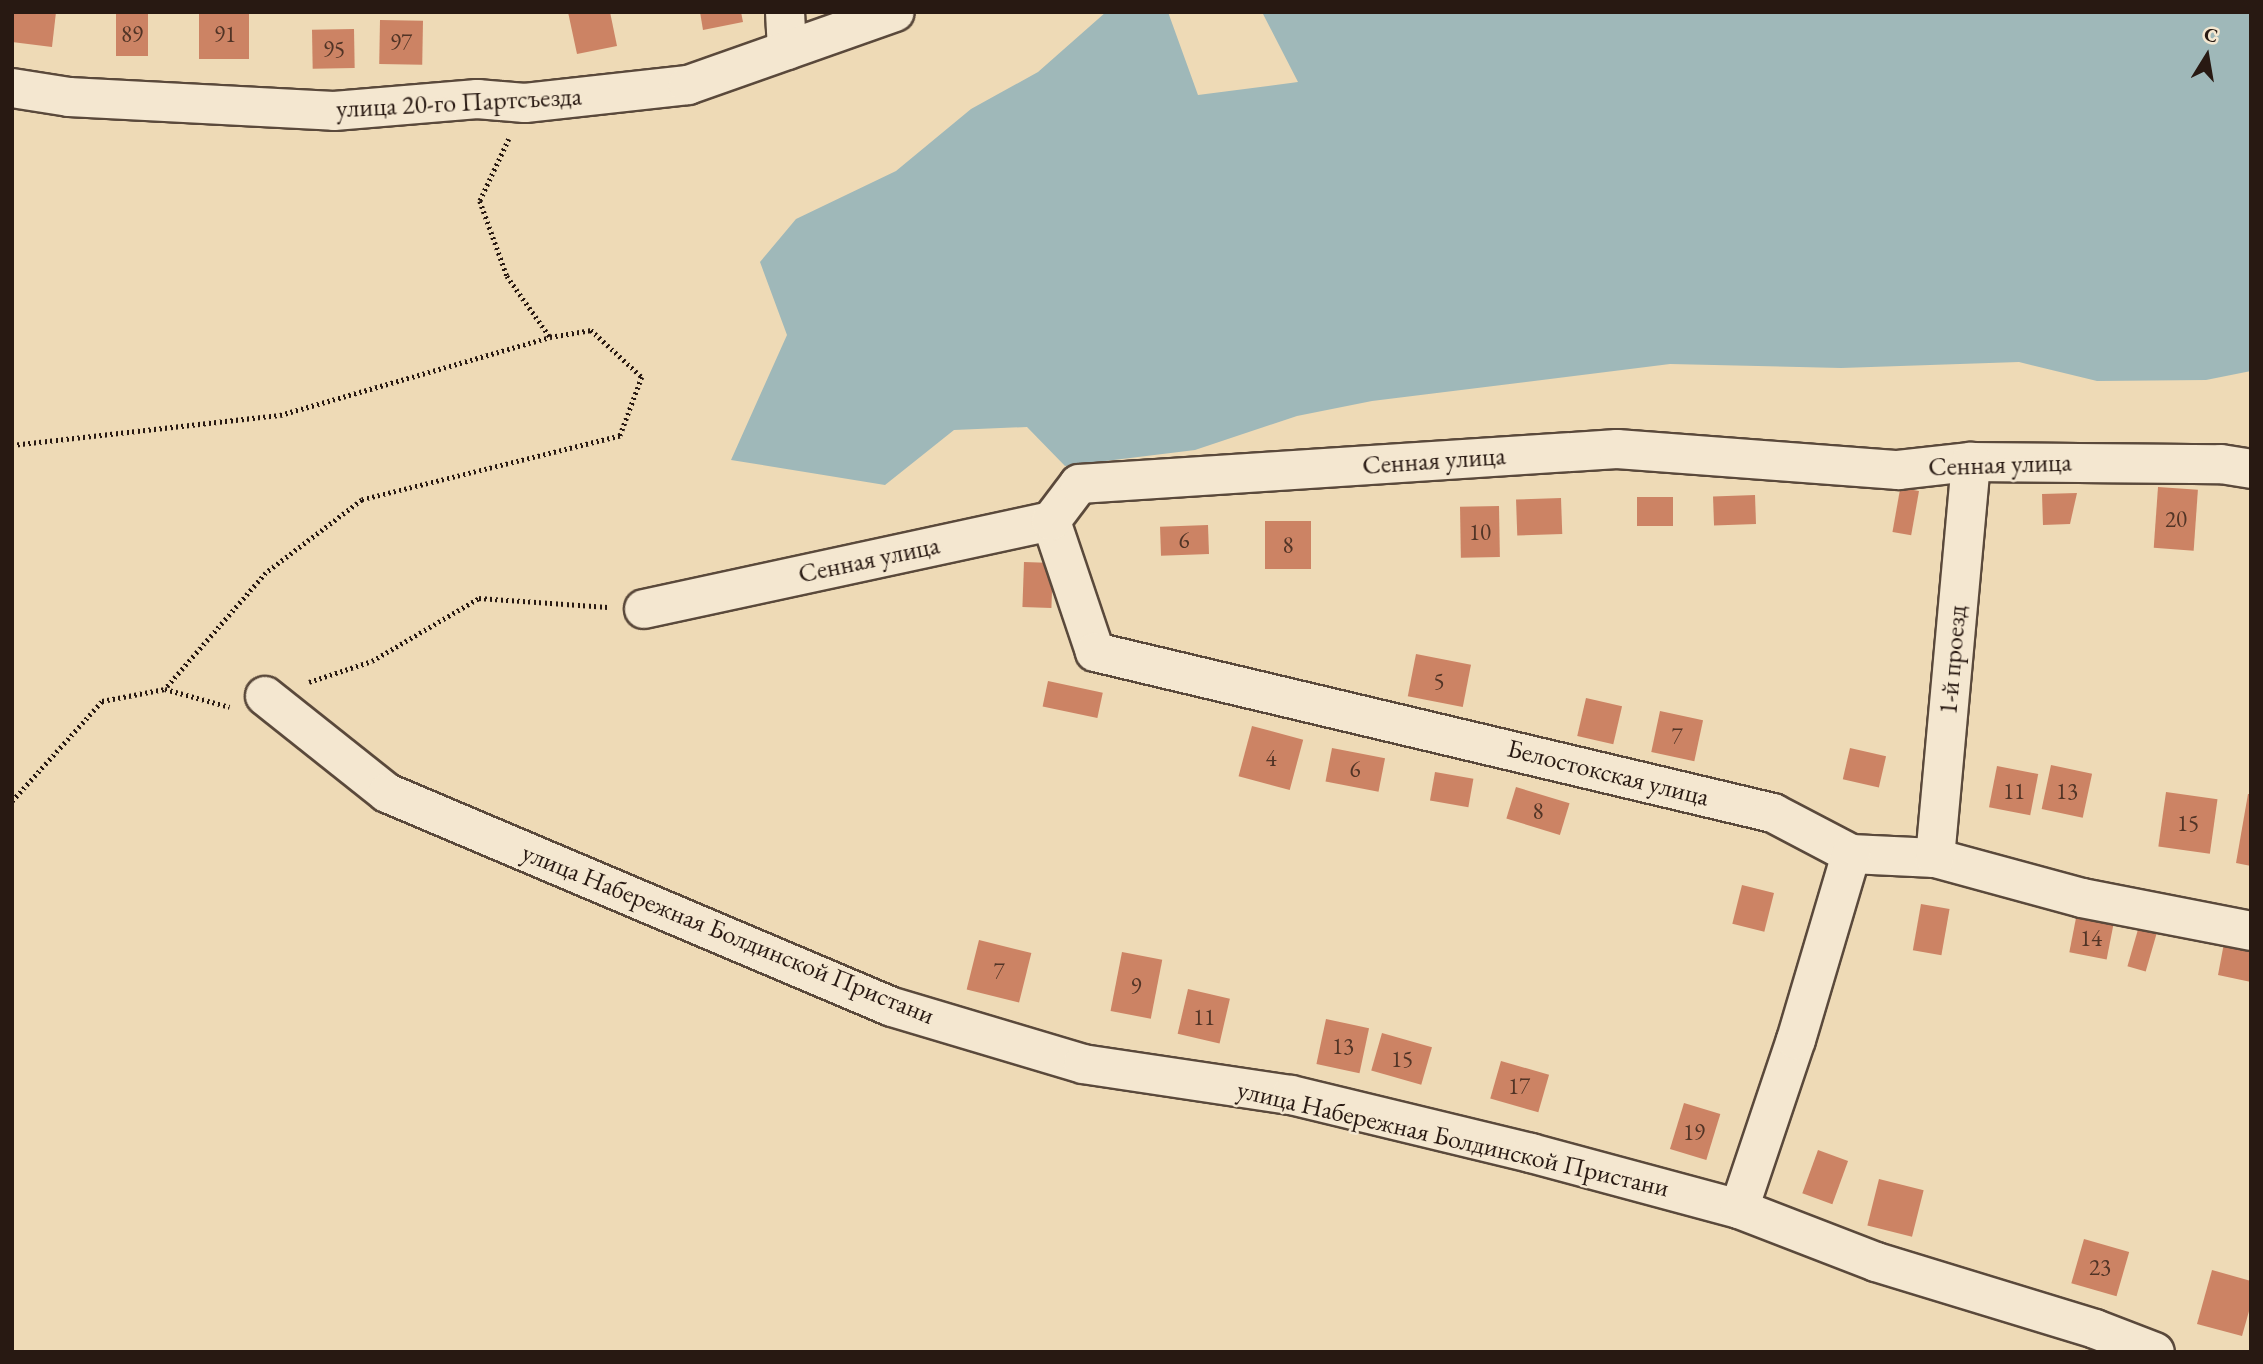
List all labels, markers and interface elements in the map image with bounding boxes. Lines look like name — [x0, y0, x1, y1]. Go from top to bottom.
house number: 89 — [121, 20, 143, 48]
house number: 91 — [214, 20, 236, 48]
north arrow — [2172, 21, 2242, 91]
text: С — [2202, 21, 2220, 48]
house number: 97 — [390, 28, 412, 56]
house number: 95 — [323, 35, 345, 63]
street label: улица 20-го Партсъезда — [335, 81, 583, 125]
street label: Сенная улица — [1361, 440, 1507, 482]
street label: Сенная улица — [1928, 447, 2072, 483]
house number: 20 — [2165, 505, 2187, 533]
house number: 10 — [1469, 518, 1491, 546]
house number: 6 — [1178, 526, 1190, 554]
street label: Сенная улица — [796, 530, 942, 590]
house number: 8 — [1282, 531, 1294, 559]
street label: 1-й проезд — [1933, 604, 1973, 716]
house number: 5 — [1433, 667, 1445, 695]
house number: 7 — [1671, 722, 1683, 750]
street label: Белостокская улица — [1504, 733, 1712, 813]
house number: 4 — [1265, 744, 1277, 772]
house number: 6 — [1349, 755, 1361, 783]
house number: 11 — [2003, 777, 2025, 805]
house number: 13 — [2056, 777, 2078, 805]
house number: 8 — [1532, 797, 1544, 825]
house number: 15 — [2177, 809, 2199, 837]
street label: улица Набережная Болдинской Пристани — [517, 837, 939, 1031]
house number: 14 — [2080, 924, 2102, 952]
house number: 7 — [993, 957, 1005, 985]
house number: 9 — [1130, 972, 1142, 1000]
house number: 11 — [1193, 1003, 1215, 1031]
house number: 13 — [1332, 1032, 1354, 1060]
house number: 15 — [1391, 1045, 1413, 1073]
house number: 17 — [1508, 1072, 1530, 1100]
street label: улица Набережная Болдинской Пристани — [1234, 1074, 1672, 1204]
house number: 19 — [1683, 1118, 1705, 1146]
house number: 23 — [2089, 1253, 2111, 1281]

